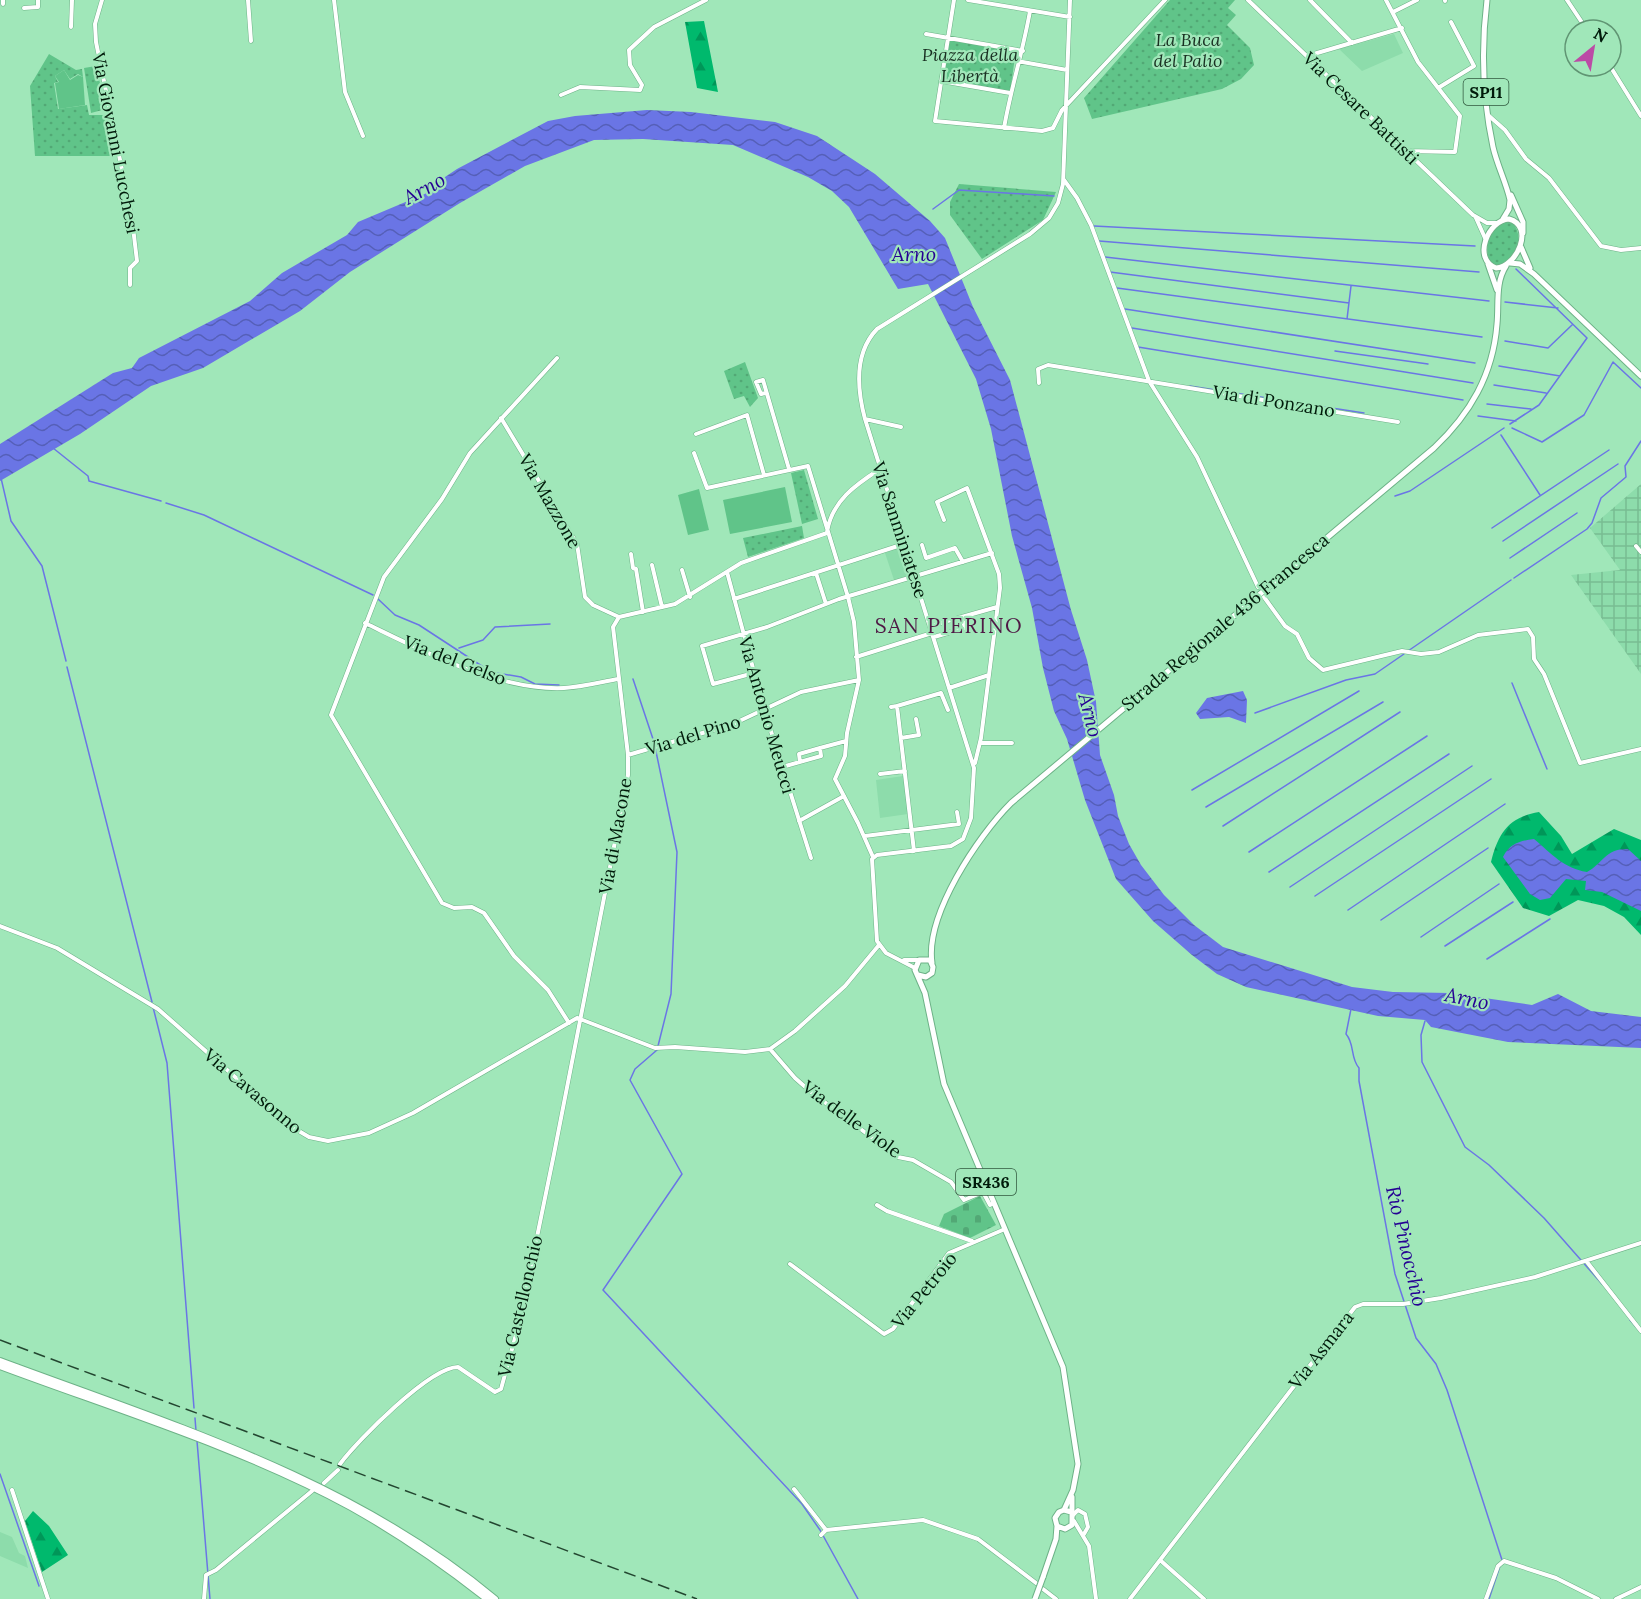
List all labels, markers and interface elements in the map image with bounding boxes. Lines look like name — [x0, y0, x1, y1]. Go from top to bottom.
north arrow — [1563, 18, 1623, 78]
text: N — [1590, 23, 1611, 47]
park label: La Buca del Palio — [1154, 28, 1222, 72]
park label: Piazza della Libertà — [922, 43, 1018, 87]
street label: Via Cesare Battisti — [1297, 46, 1424, 169]
street label: Via Giovanni Lucchesi — [87, 50, 145, 235]
road number: SP11 — [1464, 79, 1508, 105]
water label: Arno — [398, 167, 449, 210]
water label: Arno — [891, 241, 936, 266]
street label: Via di Ponzano — [1210, 380, 1337, 422]
street label: Via Mazzone — [513, 449, 587, 553]
street label: Via Sanminiatese — [867, 458, 933, 601]
street label: Strada Regionale 436 Francesca — [1116, 528, 1334, 716]
district label: SAN PIERINO — [875, 612, 1023, 639]
street label: Via del Gelso — [400, 630, 510, 690]
street label: Via Antonio Meucci — [733, 633, 800, 796]
water label: Arno — [1073, 690, 1108, 740]
street label: Via del Pino — [642, 710, 743, 761]
street label: Via di Macone — [593, 776, 637, 897]
water label: Arno — [1442, 981, 1491, 1015]
street label: Via Cavasonno — [198, 1042, 307, 1139]
street label: Via delle Viole — [797, 1075, 906, 1163]
road number: SR436 — [956, 1169, 1016, 1195]
water label: Rio Pinocchio — [1381, 1183, 1433, 1309]
street label: Via Castellonchio — [492, 1233, 547, 1380]
street label: Via Petroio — [886, 1247, 962, 1334]
street label: Via Asmara — [1283, 1306, 1359, 1394]

